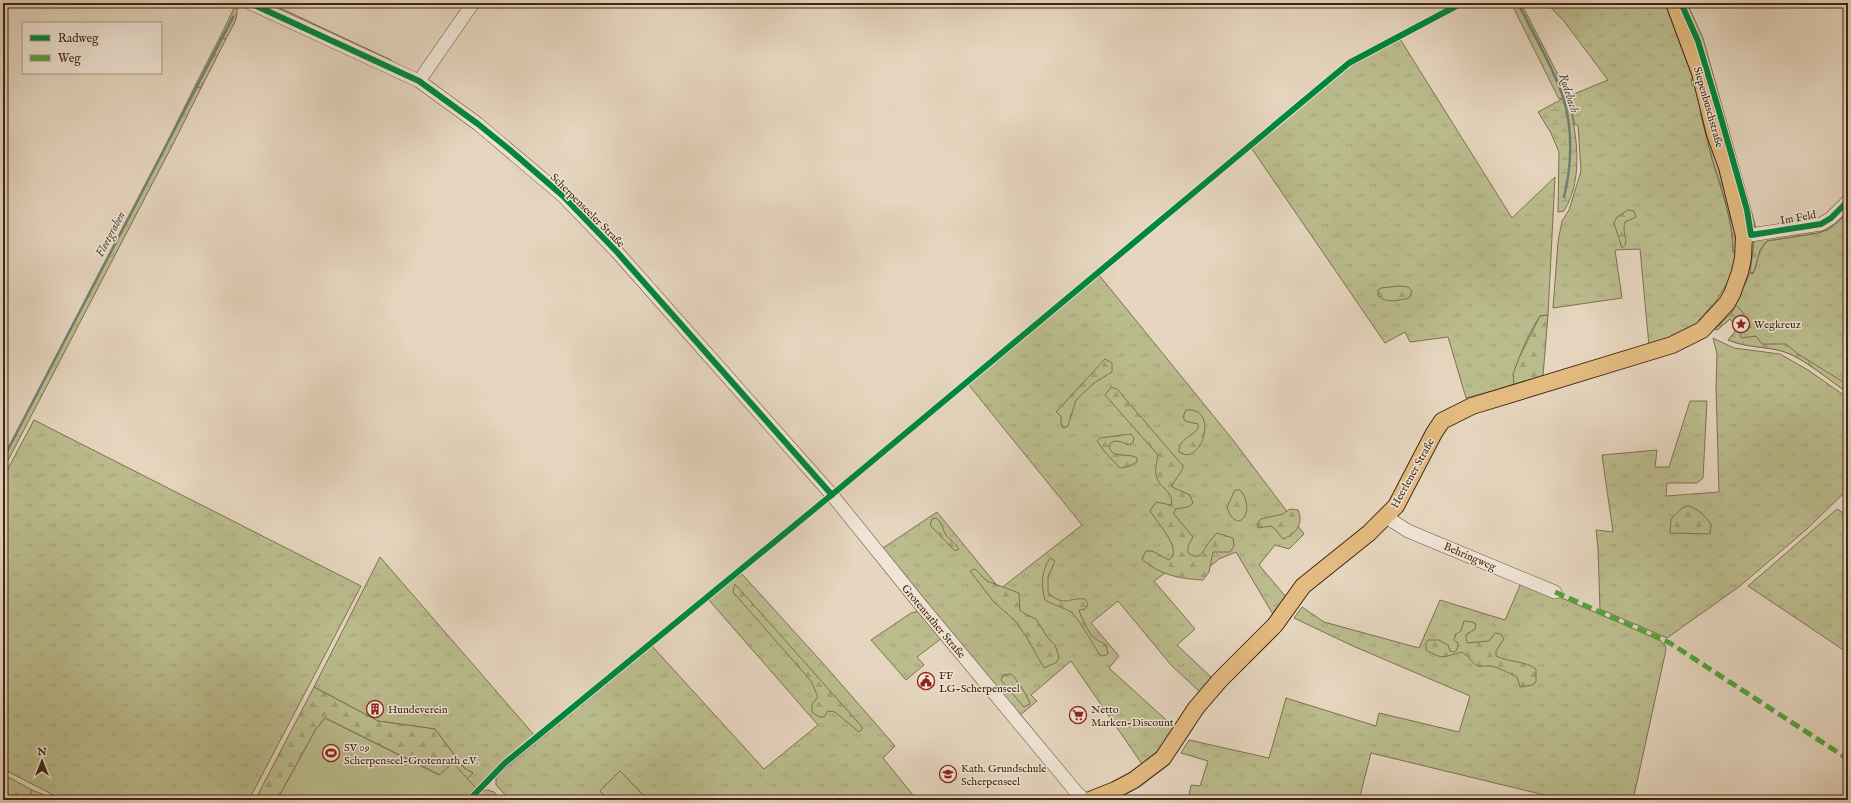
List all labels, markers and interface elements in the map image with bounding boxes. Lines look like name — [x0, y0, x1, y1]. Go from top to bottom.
legend — [22, 22, 162, 74]
text: Radweg — [58, 31, 99, 46]
text: Weg — [58, 51, 81, 66]
street label: Siepenbuschstraße — [1690, 65, 1726, 149]
water label: Rodebach — [1555, 72, 1582, 115]
street label: Scherpenseeler Straße — [547, 171, 627, 251]
water label: Fleetgraben — [92, 208, 130, 260]
street label: Im Feld — [1779, 208, 1817, 228]
place icon: Wegkreuz — [1731, 314, 1751, 334]
place label: Wegkreuz — [1754, 318, 1801, 332]
street label: Heerlener Straße — [1388, 436, 1438, 511]
street label: Behringweg — [1441, 540, 1499, 575]
street label: Grotenrather Straße — [898, 582, 968, 661]
place label: FF LG-Scherpenseel — [939, 669, 1020, 696]
public building icon: FF LG-Scherpenseel — [916, 671, 936, 691]
building icon: Hundeverein — [365, 699, 385, 719]
place label: Hundeverein — [388, 703, 448, 717]
place label: Netto Marken-Discount — [1091, 703, 1174, 730]
supermarket icon: Netto Marken-Discount — [1068, 705, 1088, 725]
north arrow — [22, 741, 62, 781]
place label: SV 09 Scherpenseel-Grotenrath e.V. — [344, 741, 478, 768]
sports icon: SV 09 Scherpenseel-Grotenrath e.V. — [321, 743, 341, 763]
text: N — [36, 745, 47, 759]
place label: Kath. Grundschule Scherpenseel — [961, 762, 1046, 789]
school or university icon: Kath. Grundschule Scherpenseel — [938, 764, 958, 784]

